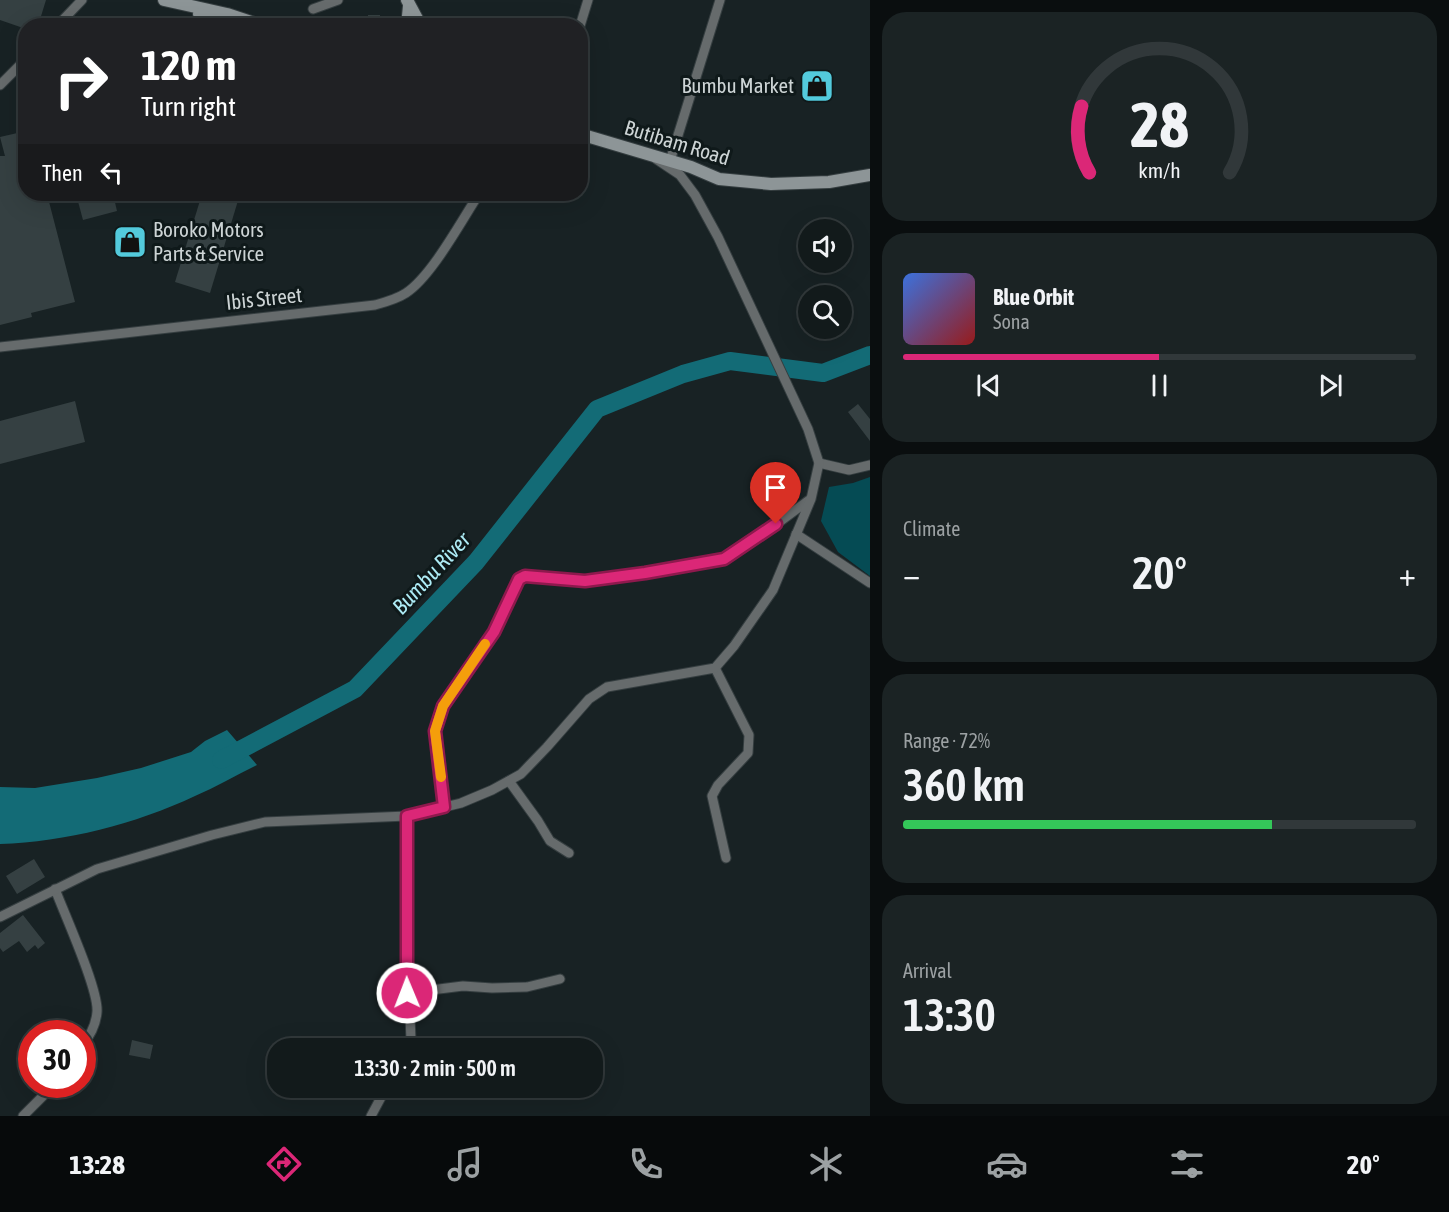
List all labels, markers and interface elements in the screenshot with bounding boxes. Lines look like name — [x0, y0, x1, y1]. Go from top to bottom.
text: 120 m — [141, 41, 236, 89]
icon: right — [42, 42, 120, 120]
shop icon: Bumbu Market — [799, 68, 835, 104]
place label: Bumbu Market — [681, 73, 794, 97]
text: 28 — [1130, 90, 1189, 161]
text: Turn right — [141, 91, 236, 122]
street label: Butibam Road — [622, 115, 733, 169]
icon: left — [95, 156, 128, 189]
text: km/h — [1138, 159, 1181, 184]
text: Then — [42, 160, 83, 186]
place label: Boroko Motors Parts & Service — [153, 217, 264, 265]
map controls — [798, 219, 852, 339]
button: sound — [798, 219, 852, 273]
shop icon: Boroko Motors Parts & Service — [112, 224, 148, 260]
street label: Ibis Street — [225, 282, 303, 314]
text: Blue Orbit — [993, 284, 1074, 310]
button: search — [798, 285, 852, 339]
text: Sona — [993, 310, 1030, 333]
icon: previous — [972, 369, 1005, 402]
icon: pause — [1143, 369, 1176, 402]
icon: next — [1314, 369, 1347, 402]
pin — [750, 462, 801, 524]
icon: arrive — [759, 471, 792, 504]
text: Climate — [903, 517, 960, 540]
water label: Bumbu River — [387, 526, 476, 619]
text: 20° — [1132, 547, 1187, 599]
text: − — [903, 555, 920, 593]
text: + — [1399, 555, 1416, 593]
text: Range · 72% — [903, 729, 990, 752]
text: 360 km — [903, 759, 1025, 811]
text: Arrival — [903, 959, 952, 982]
position arrow — [375, 961, 439, 1025]
text: 13:30 — [903, 989, 996, 1041]
speed limit sign: 30 — [18, 1020, 96, 1098]
text: 13:30 · 2 min · 500 m — [354, 1055, 516, 1081]
icon: directions — [263, 1143, 305, 1185]
icon: music — [444, 1143, 486, 1185]
icon: phone — [625, 1143, 667, 1185]
icon: climate — [805, 1143, 847, 1185]
icon: car — [986, 1143, 1028, 1185]
icon: filters — [1166, 1143, 1208, 1185]
text: 13:28 — [69, 1149, 125, 1180]
text: 20° — [1347, 1149, 1380, 1180]

